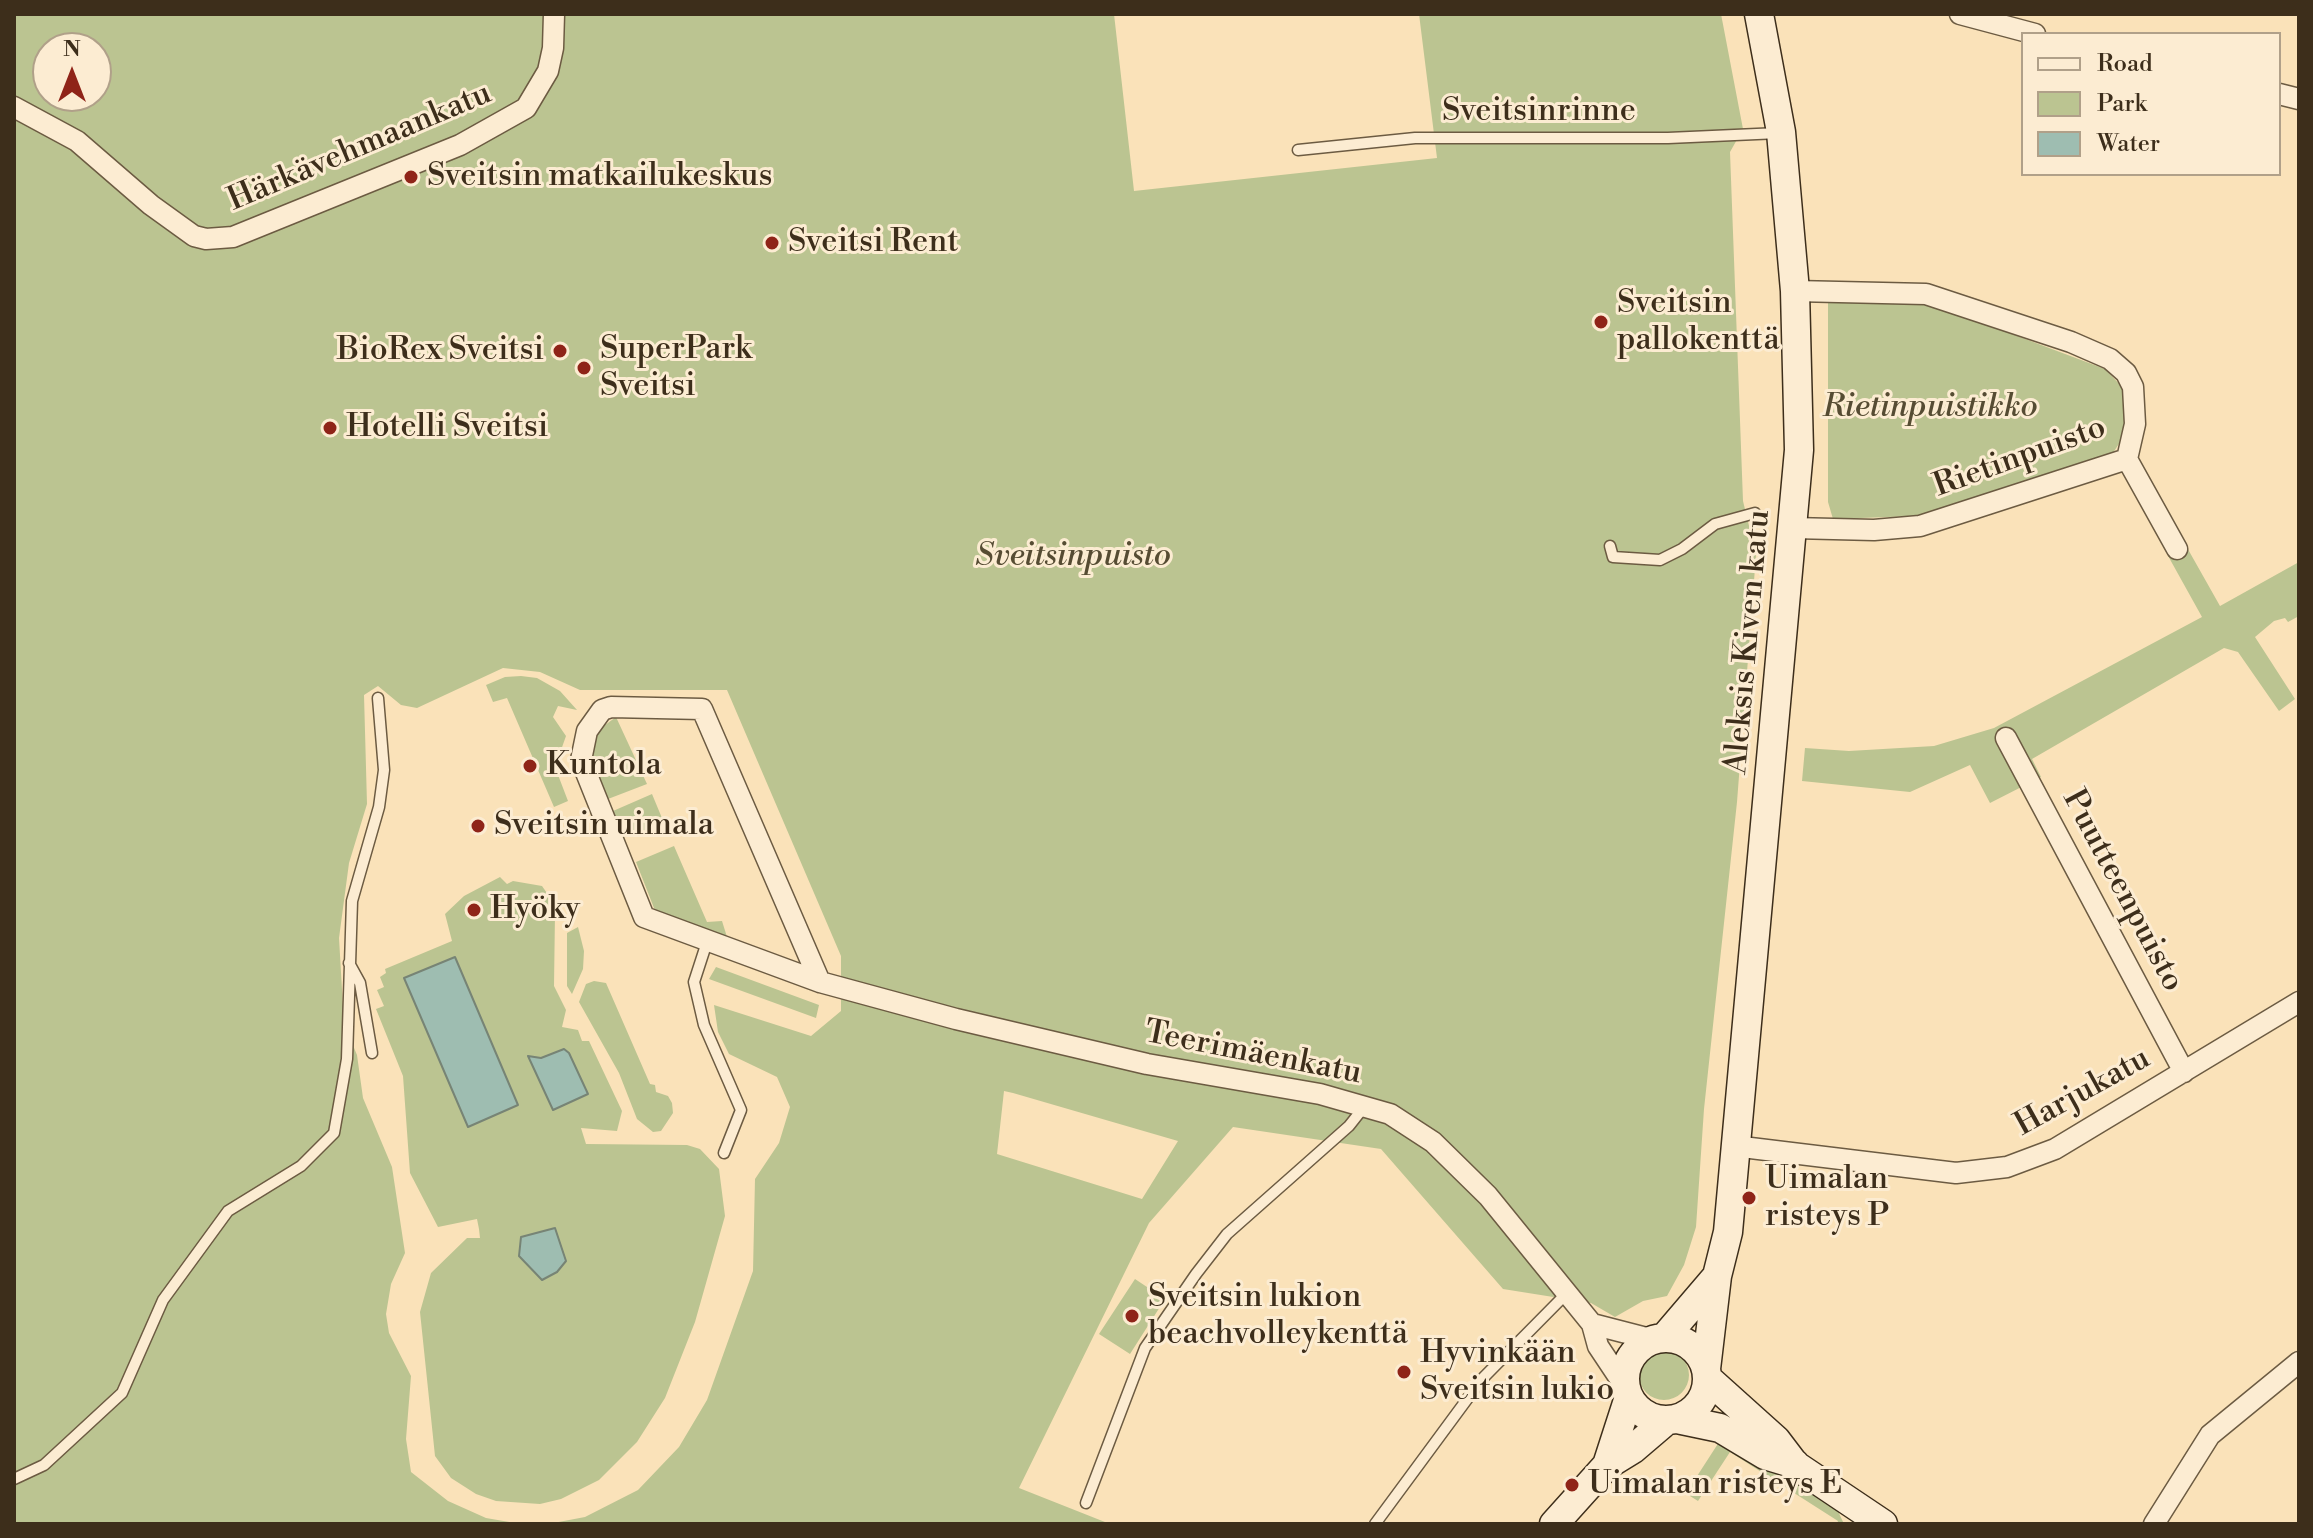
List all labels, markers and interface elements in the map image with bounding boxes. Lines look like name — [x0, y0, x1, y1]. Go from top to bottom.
north arrow — [32, 32, 112, 112]
legend — [2021, 32, 2281, 176]
text: N — [63, 36, 81, 63]
text: Road — [2097, 49, 2153, 79]
street label: Härkävehmaankatu — [222, 75, 498, 221]
text: Park — [2097, 89, 2147, 119]
street label: Sveitsinrinne — [1442, 93, 1636, 131]
text: Water — [2097, 129, 2160, 159]
place label: Sveitsin matkailukeskus — [427, 158, 772, 196]
marker: Sveitsin matkailukeskus — [402, 168, 420, 186]
place label: Sveitsi Rent — [788, 224, 959, 262]
marker: Sveitsi Rent — [763, 234, 781, 252]
place label: Sveitsin pallokenttä — [1617, 285, 1780, 360]
marker: Sveitsin pallokenttä — [1592, 313, 1610, 331]
place label: SuperPark Sveitsi — [600, 331, 752, 406]
place label: BioRex Sveitsi — [337, 332, 544, 370]
marker: BioRex Sveitsi — [551, 342, 569, 360]
marker: SuperPark Sveitsi — [575, 359, 593, 377]
park label: Rietinpuistikko — [1822, 389, 2038, 427]
place label: Hotelli Sveitsi — [346, 409, 548, 447]
street label: Rietinpuisto — [1929, 409, 2111, 507]
marker: Hotelli Sveitsi — [321, 419, 339, 437]
street label: Aleksis Kiven katu — [1718, 508, 1780, 776]
park label: Sveitsinpuisto — [975, 538, 1171, 576]
place label: Kuntola — [546, 747, 662, 785]
marker: Kuntola — [521, 757, 539, 775]
street label: Puutteenpuisto — [2053, 784, 2191, 998]
place label: Sveitsin uimala — [494, 807, 714, 845]
marker: Sveitsin uimala — [469, 817, 487, 835]
place label: Hyöky — [490, 891, 580, 929]
marker: Hyöky — [465, 901, 483, 919]
street label: Teerimäenkatu — [1141, 1014, 1365, 1094]
street label: Harjukatu — [2009, 1040, 2157, 1146]
place label: Uimalan risteys P — [1765, 1161, 1889, 1236]
marker: Uimalan risteys P — [1740, 1189, 1758, 1207]
place label: Sveitsin lukion beachvolleykenttä — [1148, 1279, 1408, 1354]
marker: Sveitsin lukion beachvolleykenttä — [1123, 1307, 1141, 1325]
place label: Hyvinkään Sveitsin lukio — [1420, 1335, 1614, 1410]
marker: Hyvinkään Sveitsin lukio — [1395, 1363, 1413, 1381]
place label: Uimalan risteys E — [1588, 1466, 1842, 1504]
marker: Uimalan risteys E — [1563, 1476, 1581, 1494]

